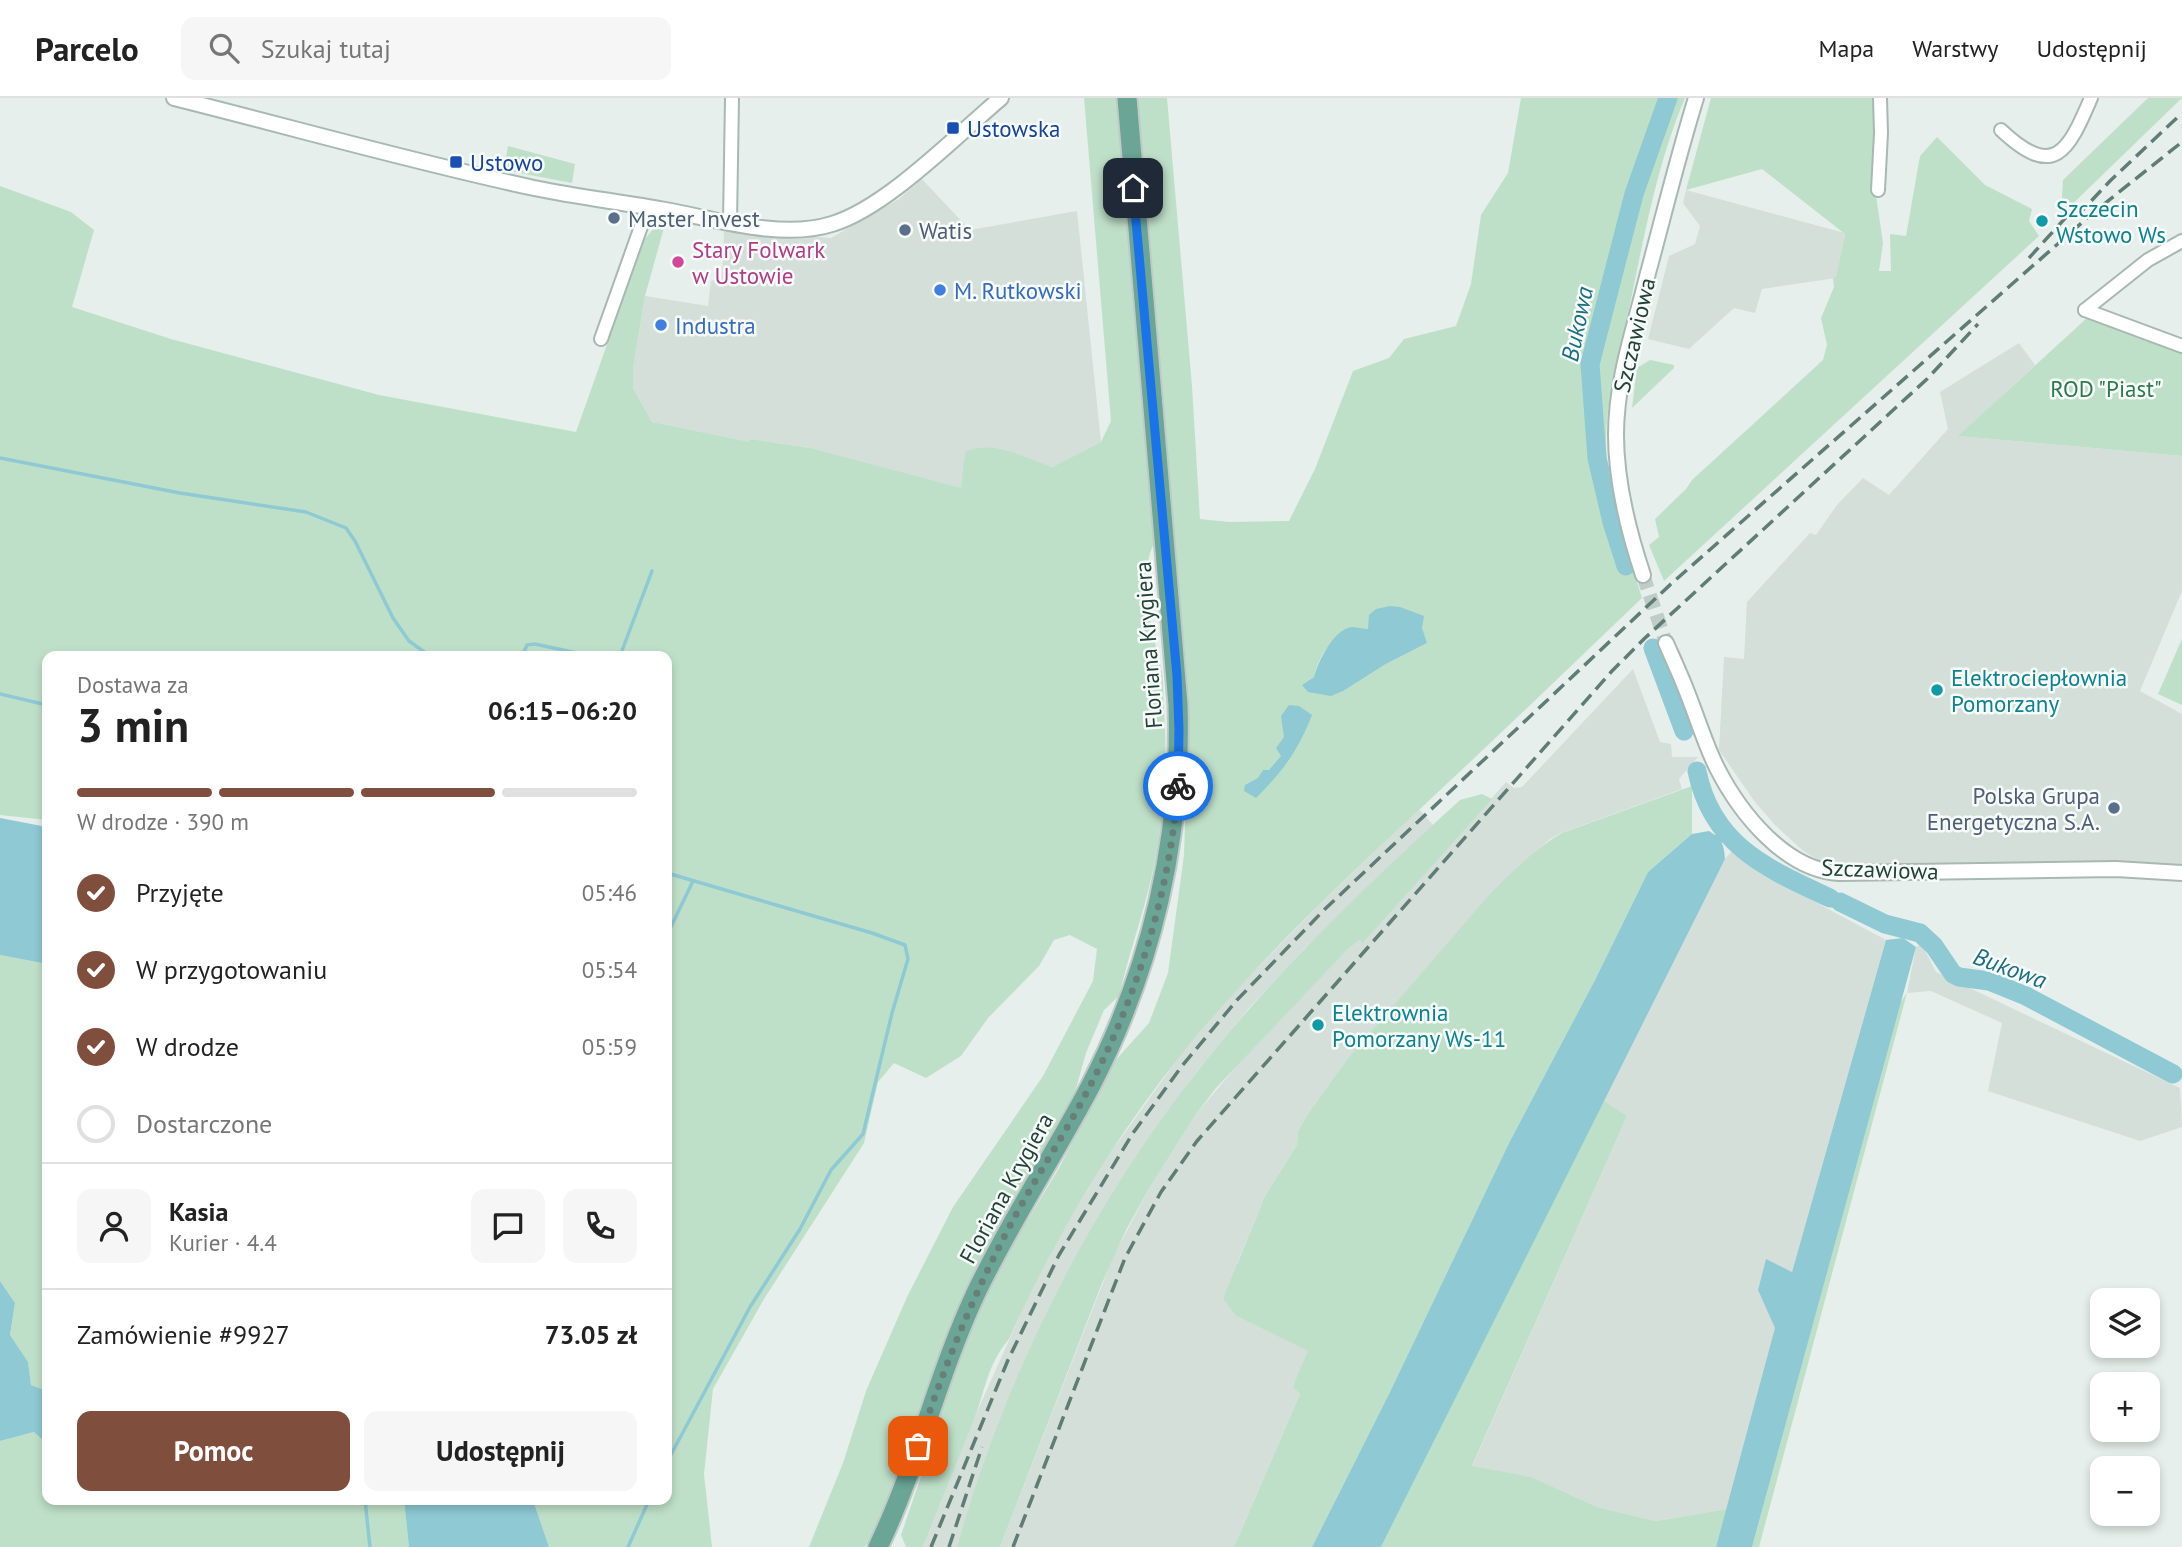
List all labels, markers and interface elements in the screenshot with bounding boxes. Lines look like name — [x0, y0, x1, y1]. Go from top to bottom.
search box — [181, 17, 671, 80]
text: Parcelo — [35, 27, 139, 70]
icon: search — [205, 29, 243, 67]
text: Szukaj tutaj — [261, 32, 391, 65]
text: Mapa — [1819, 33, 1874, 64]
text: Warstwy — [1912, 33, 1998, 64]
text: Udostępnij — [2036, 33, 2147, 64]
place label: Ustowska — [967, 114, 1060, 143]
marker: Ustowska — [945, 120, 961, 136]
place label: Ustowo — [470, 148, 543, 177]
marker: Ustowo — [448, 154, 464, 170]
pin — [1103, 158, 1163, 218]
icon: home — [1114, 169, 1152, 207]
place label: Szczecin Wstowo Ws — [2056, 194, 2166, 249]
place label: Master Invest — [628, 204, 760, 233]
marker: Master Invest — [606, 210, 622, 226]
marker: Szczecin Wstowo Ws — [2034, 213, 2050, 229]
place label: Watis — [919, 216, 972, 245]
marker: Watis — [897, 222, 913, 238]
place label: Stary Folwark w Ustowie — [692, 235, 825, 290]
marker: Stary Folwark w Ustowie — [670, 254, 686, 270]
street label: Szczawiowa — [1607, 275, 1661, 395]
place label: M. Rutkowski — [954, 276, 1082, 305]
marker: M. Rutkowski — [932, 282, 948, 298]
water label: Bukowa — [1554, 283, 1600, 364]
place label: Industra — [675, 311, 756, 340]
marker: Industra — [653, 317, 669, 333]
park label: ROD "Piast" — [2050, 374, 2162, 403]
street label: Floriana Krygiera — [1128, 560, 1168, 730]
place label: Elektrociepłownia Pomorzany — [1951, 663, 2127, 718]
text: Dostawa za — [77, 670, 189, 699]
marker: Elektrociepłownia Pomorzany — [1929, 682, 1945, 698]
text: 06:15–06:20 — [488, 694, 637, 727]
text: 3 min — [77, 695, 189, 755]
courier — [1143, 751, 1213, 821]
icon: bike — [1159, 767, 1197, 805]
place label: Polska Grupa Energetyczna S.A. — [1927, 781, 2100, 836]
marker: Polska Grupa Energetyczna S.A. — [2106, 800, 2122, 816]
text: W drodze · 390 m — [77, 807, 249, 836]
street label: Szczawiowa — [1821, 852, 1939, 886]
icon: check — [77, 874, 115, 912]
text: Przyjęte — [136, 876, 224, 909]
text: 05:46 — [582, 878, 637, 907]
water label: Bukowa — [1969, 940, 2051, 996]
icon: check — [77, 951, 115, 989]
text: W przygotowaniu — [136, 953, 327, 986]
text: 05:54 — [582, 955, 637, 984]
place label: Elektrownia Pomorzany Ws-11 — [1332, 998, 1506, 1053]
marker: Elektrownia Pomorzany Ws-11 — [1310, 1017, 1326, 1033]
icon: check — [77, 1028, 115, 1066]
text: W drodze — [136, 1030, 239, 1063]
text: 05:59 — [582, 1032, 637, 1061]
text: Dostarczone — [136, 1107, 272, 1140]
street label: Floriana Krygiera — [953, 1108, 1059, 1268]
button: person — [77, 1189, 151, 1263]
button: chat — [471, 1189, 545, 1263]
button: phone — [563, 1189, 637, 1263]
text: Kasia — [169, 1195, 228, 1228]
text: Kurier · 4.4 — [169, 1228, 277, 1257]
map controls — [2090, 1288, 2160, 1526]
button: layers — [2090, 1288, 2160, 1358]
text: Zamówienie #9927 — [77, 1318, 290, 1351]
text: 73.05 zł — [545, 1318, 637, 1351]
button: + — [2090, 1372, 2160, 1442]
button: Pomoc — [77, 1411, 350, 1491]
button: Udostępnij — [364, 1411, 637, 1491]
pin — [888, 1416, 948, 1476]
icon: bag — [899, 1427, 937, 1465]
button: − — [2090, 1456, 2160, 1526]

